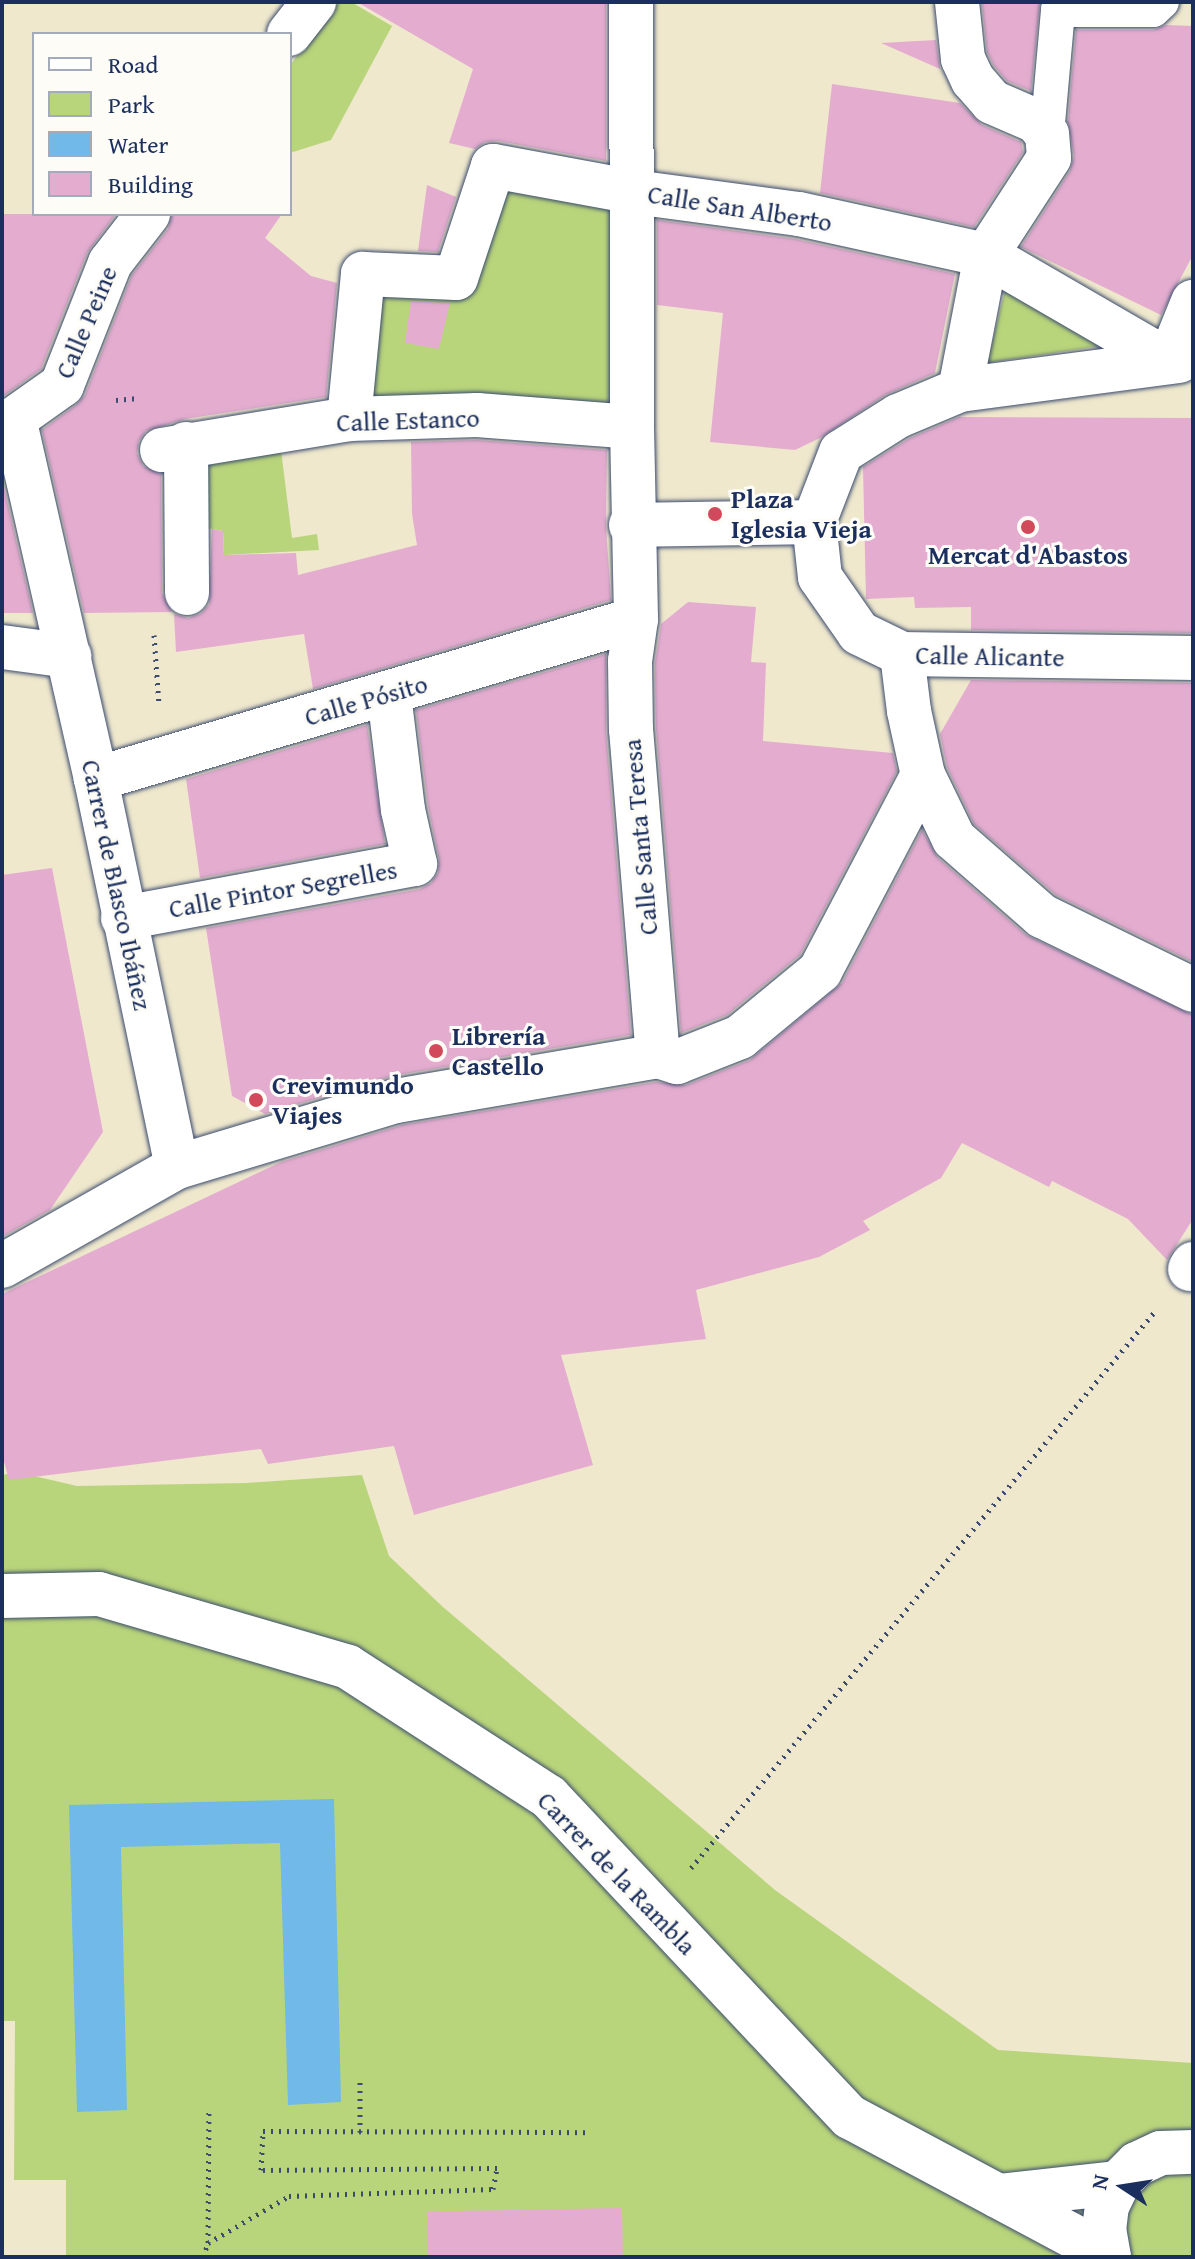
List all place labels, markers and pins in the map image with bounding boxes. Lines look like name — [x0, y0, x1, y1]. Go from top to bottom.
place label: Plaza Iglesia Vieja — [731, 483, 872, 544]
marker: Plaza Iglesia Vieja — [706, 505, 724, 523]
marker: Mercat d'Abastos — [1019, 518, 1037, 536]
place label: Mercat d'Abastos — [928, 539, 1128, 571]
place label: Librería Castello — [452, 1020, 545, 1082]
marker: Librería Castello — [427, 1042, 445, 1060]
place label: Crevimundo Viajes — [272, 1069, 414, 1130]
marker: Crevimundo Viajes — [247, 1091, 265, 1109]

